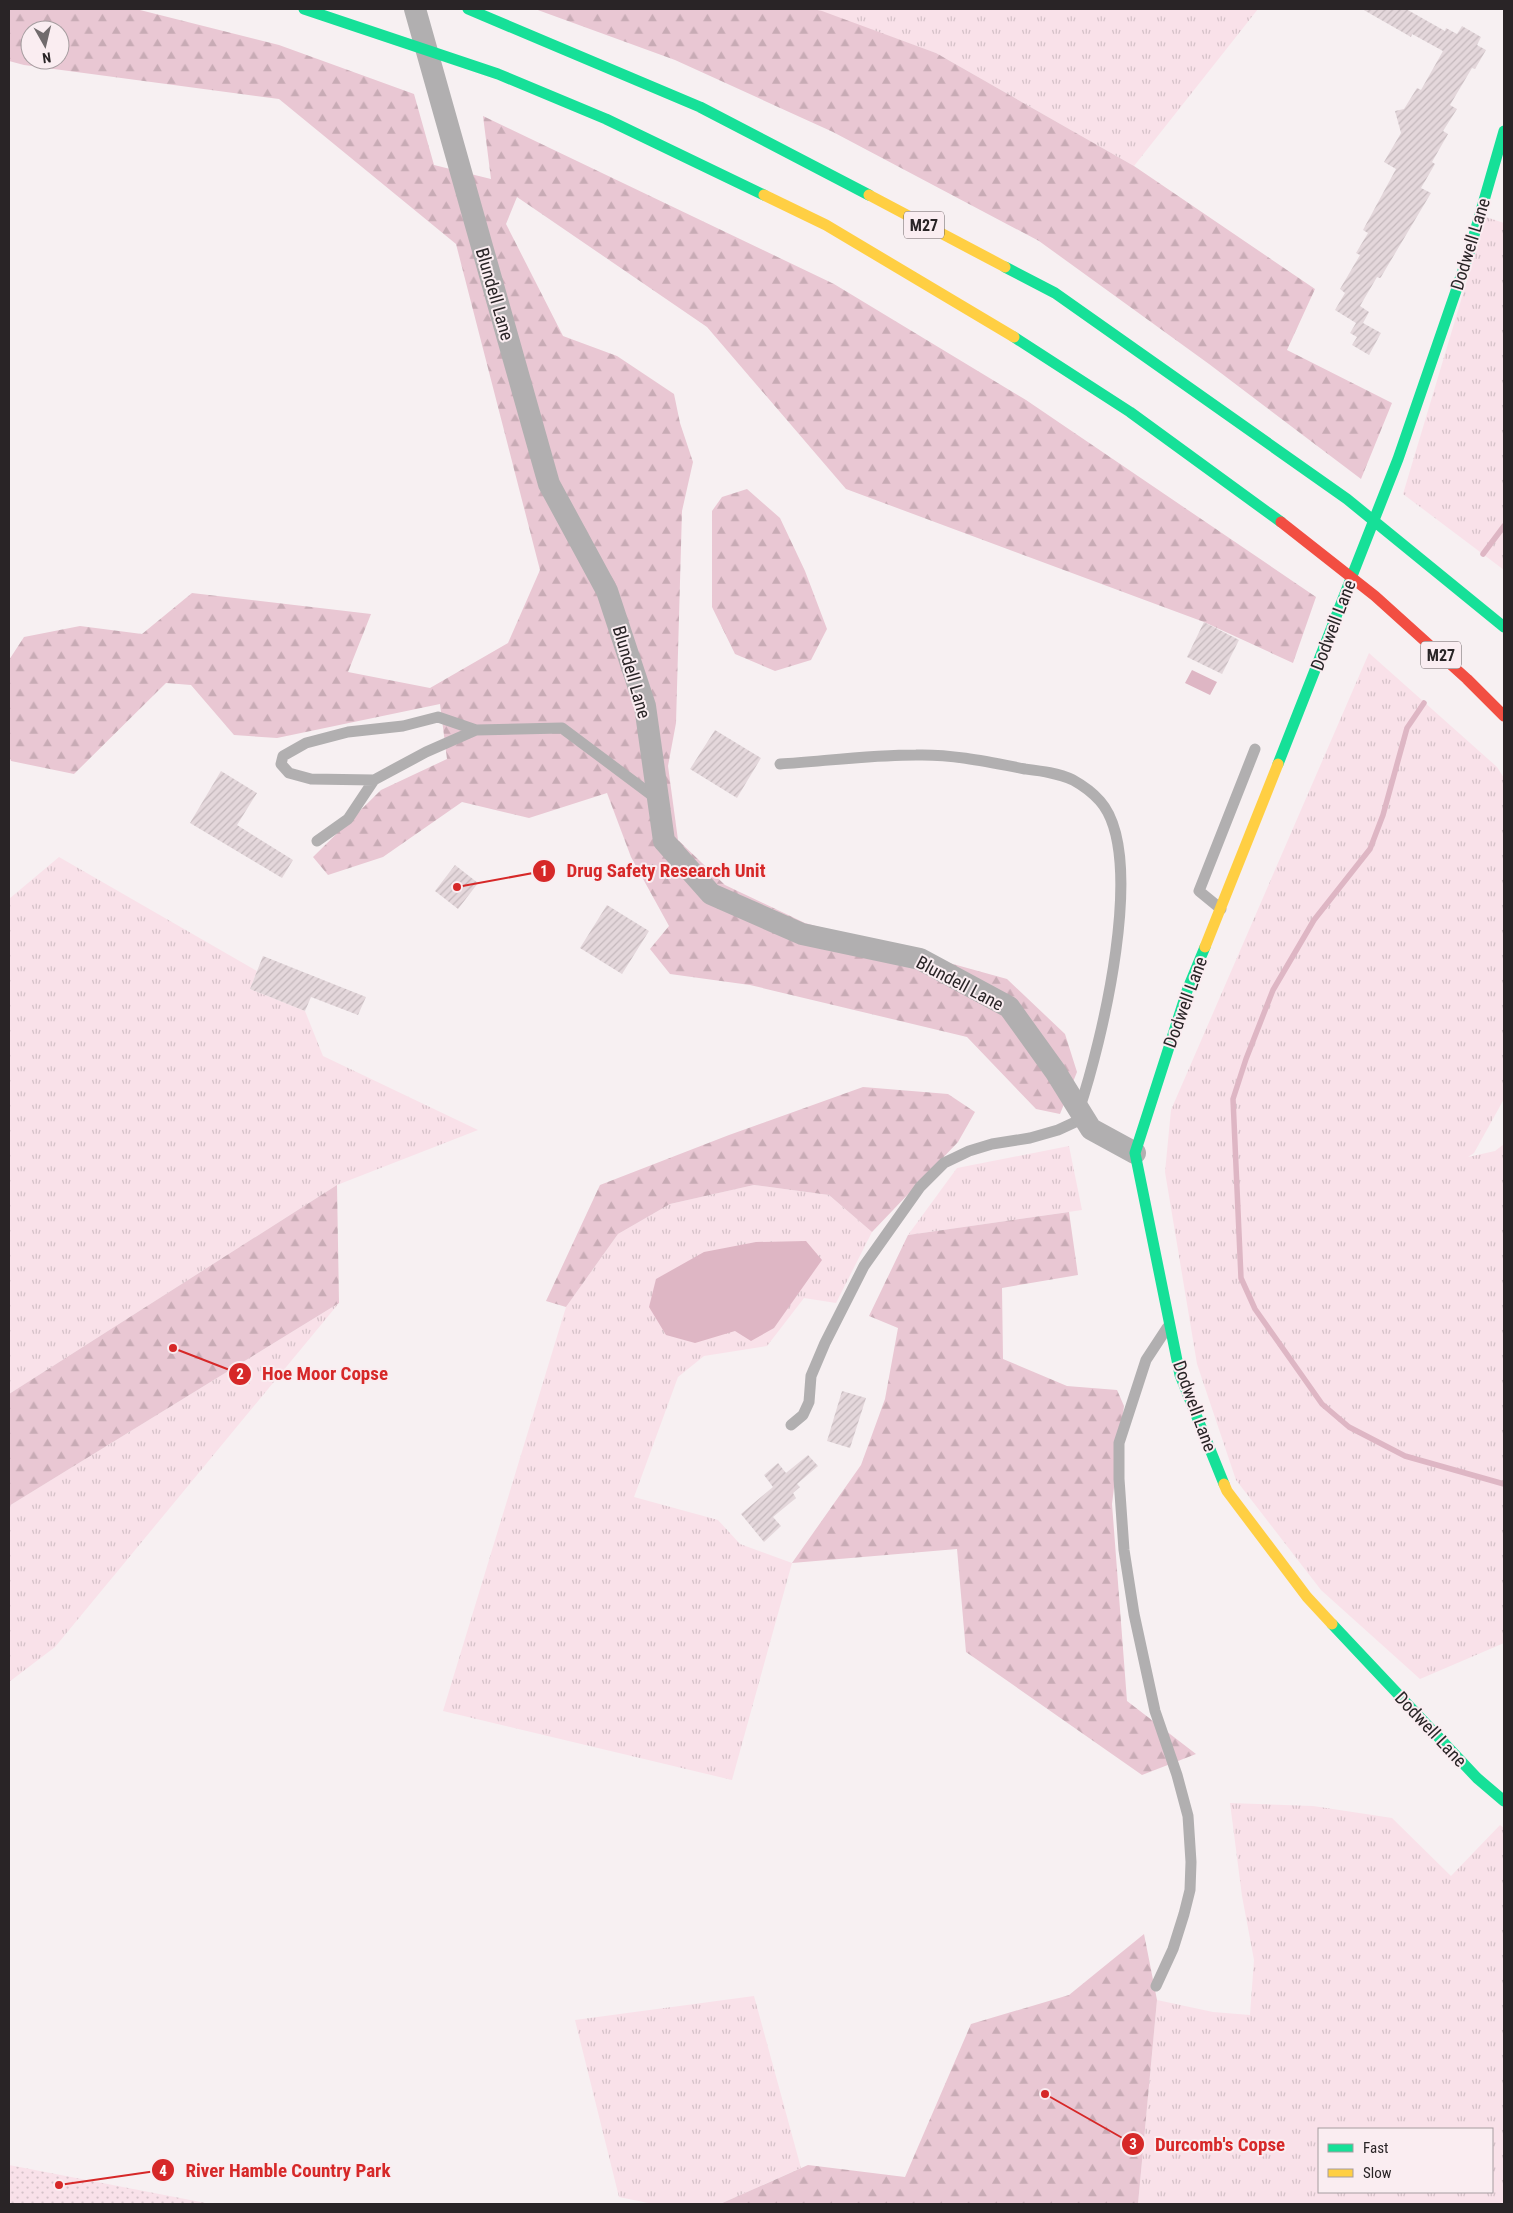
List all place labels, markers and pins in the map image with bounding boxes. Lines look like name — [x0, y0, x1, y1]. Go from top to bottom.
callout: Drug Safety Research Unit — [532, 854, 776, 888]
callout: Hoe Moor Copse — [227, 1357, 398, 1391]
callout: Durcomb's Copse — [1120, 2127, 1295, 2161]
callout: River Hamble Country Park — [150, 2153, 400, 2187]

